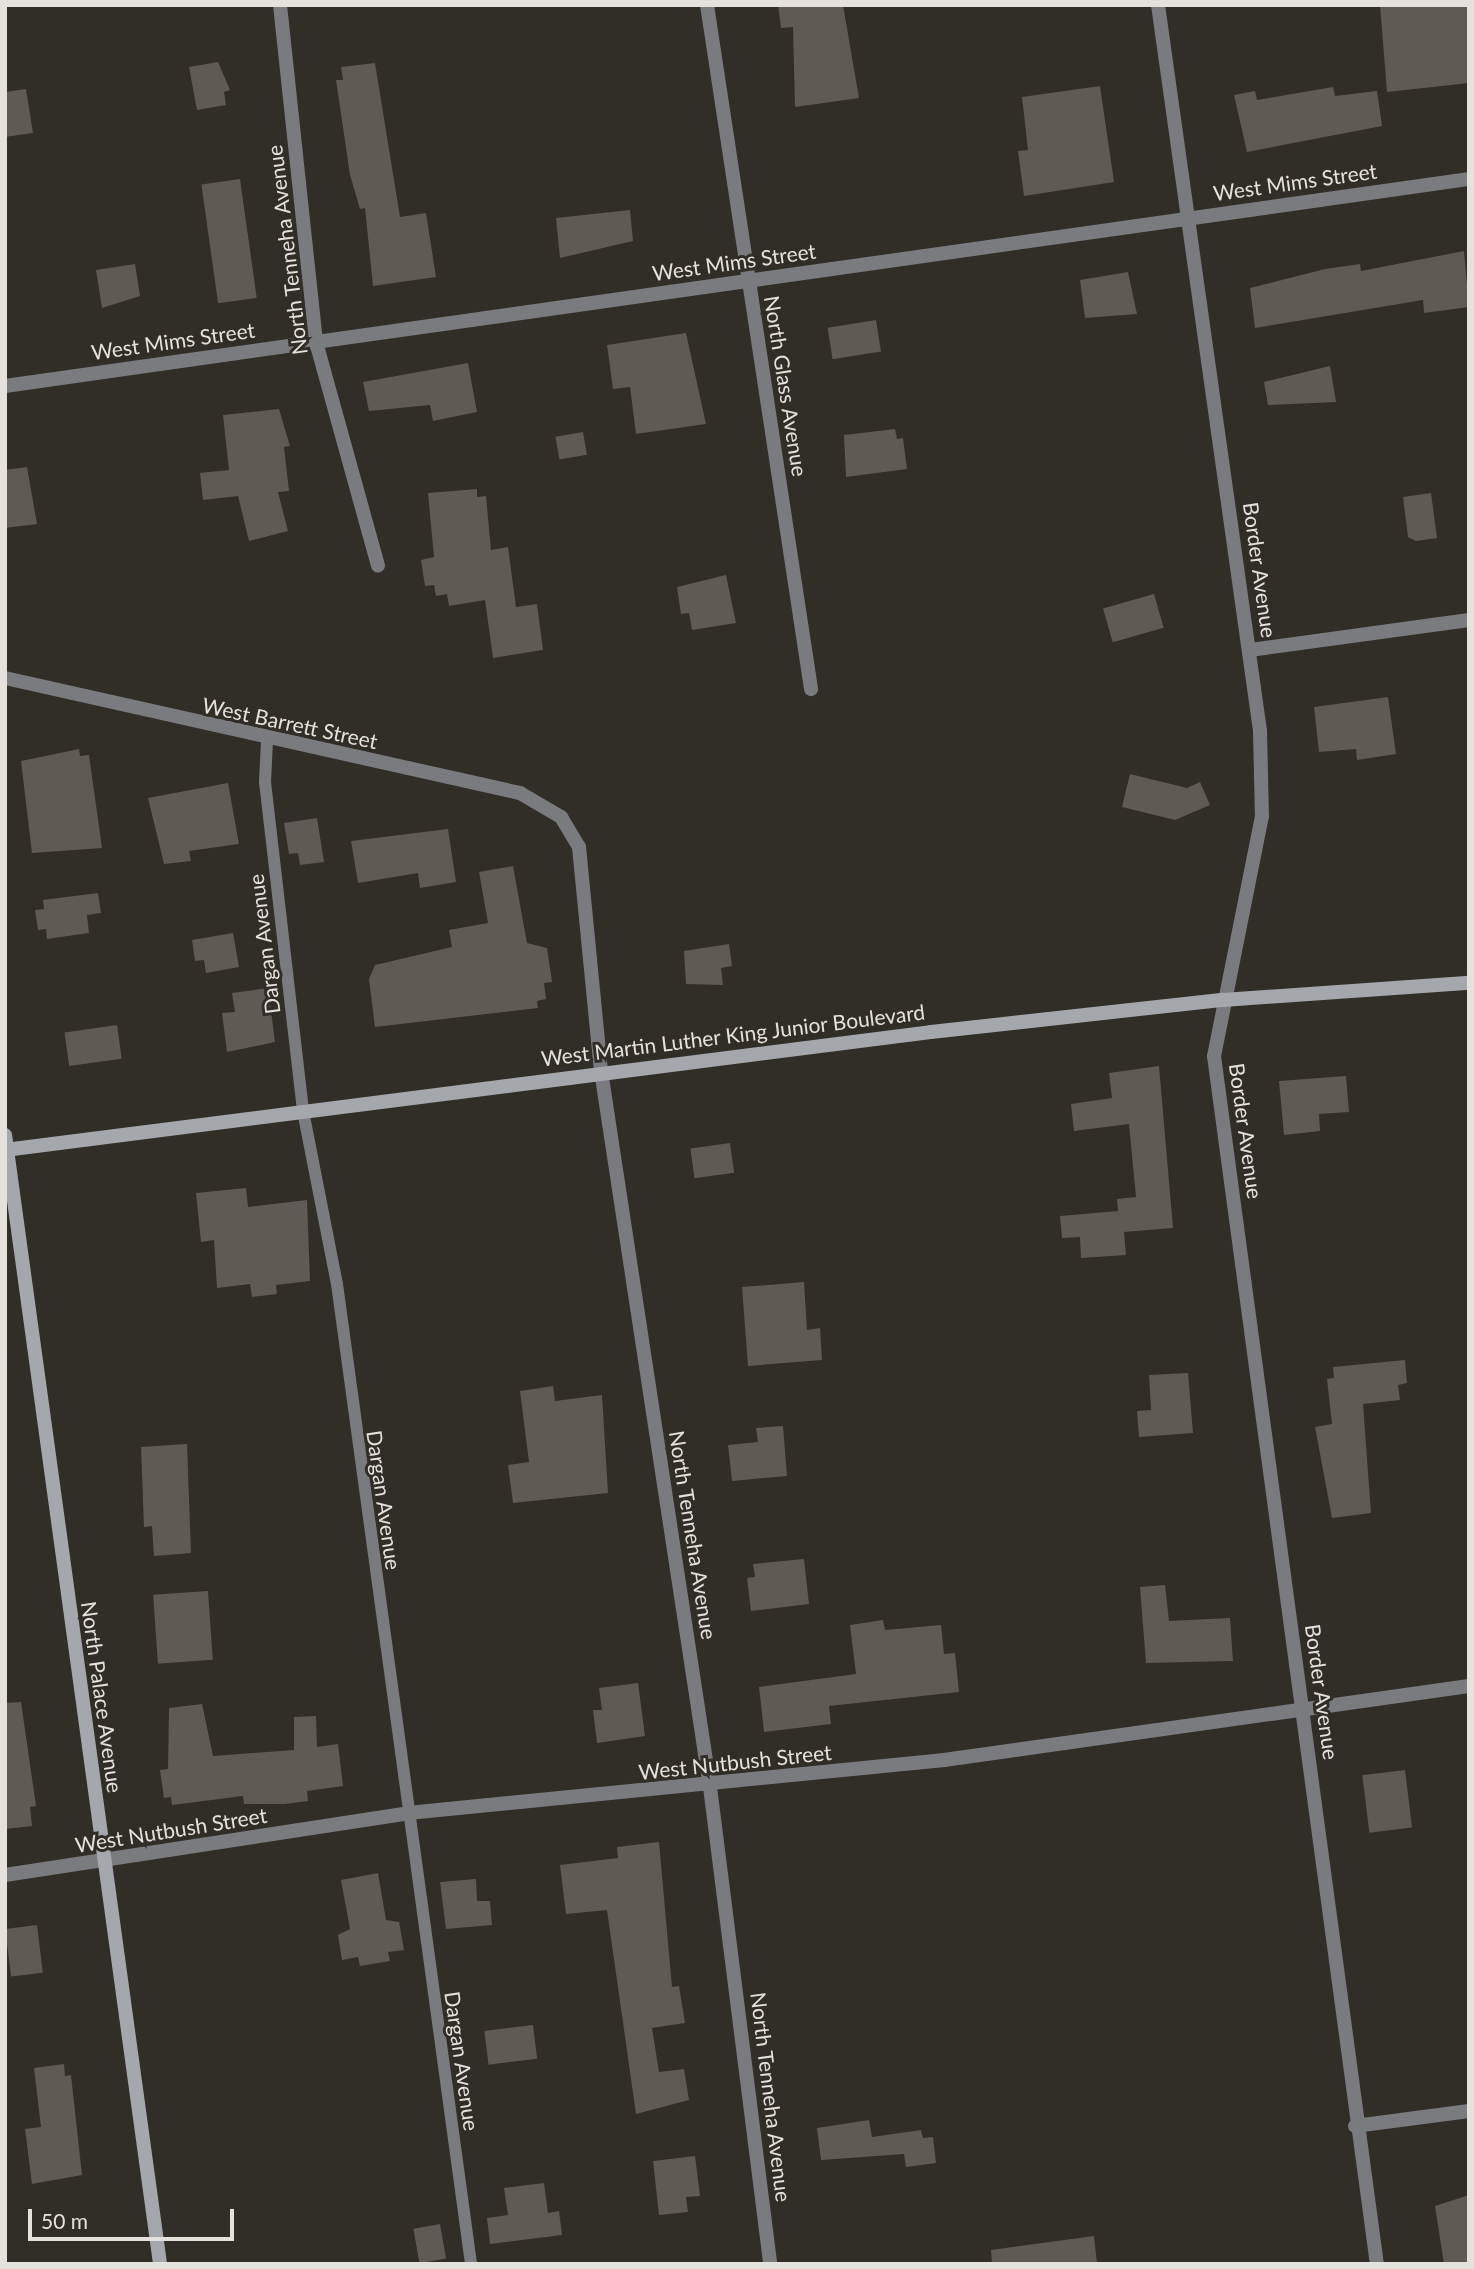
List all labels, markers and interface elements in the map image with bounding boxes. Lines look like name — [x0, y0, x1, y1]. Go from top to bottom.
street label: North Tenneha Avenue — [262, 143, 312, 357]
street label: West Mims Street — [1212, 158, 1378, 206]
street label: West Mims Street — [651, 238, 817, 286]
street label: North Glass Avenue — [759, 293, 813, 479]
street label: West Mims Street — [90, 317, 256, 365]
street label: Border Avenue — [1238, 500, 1282, 640]
street label: West Barrett Street — [200, 692, 380, 754]
street label: Dargan Avenue — [243, 872, 285, 1016]
street label: West Martin Luther King Junior Boulevard — [539, 999, 927, 1071]
street label: Border Avenue — [1224, 1061, 1268, 1201]
street label: Dargan Avenue — [362, 1428, 406, 1572]
street label: North Tenneha Avenue — [664, 1428, 722, 1642]
street label: North Palace Avenue — [76, 1599, 128, 1795]
street label: Border Avenue — [1300, 1622, 1344, 1762]
street label: West Nutbush Street — [637, 1739, 833, 1785]
street label: West Nutbush Street — [73, 1802, 269, 1858]
street label: Dargan Avenue — [440, 1989, 484, 2133]
street label: North Tenneha Avenue — [746, 1990, 796, 2204]
scale bar — [32, 2196, 238, 2240]
text: 50 m — [41, 2208, 88, 2233]

